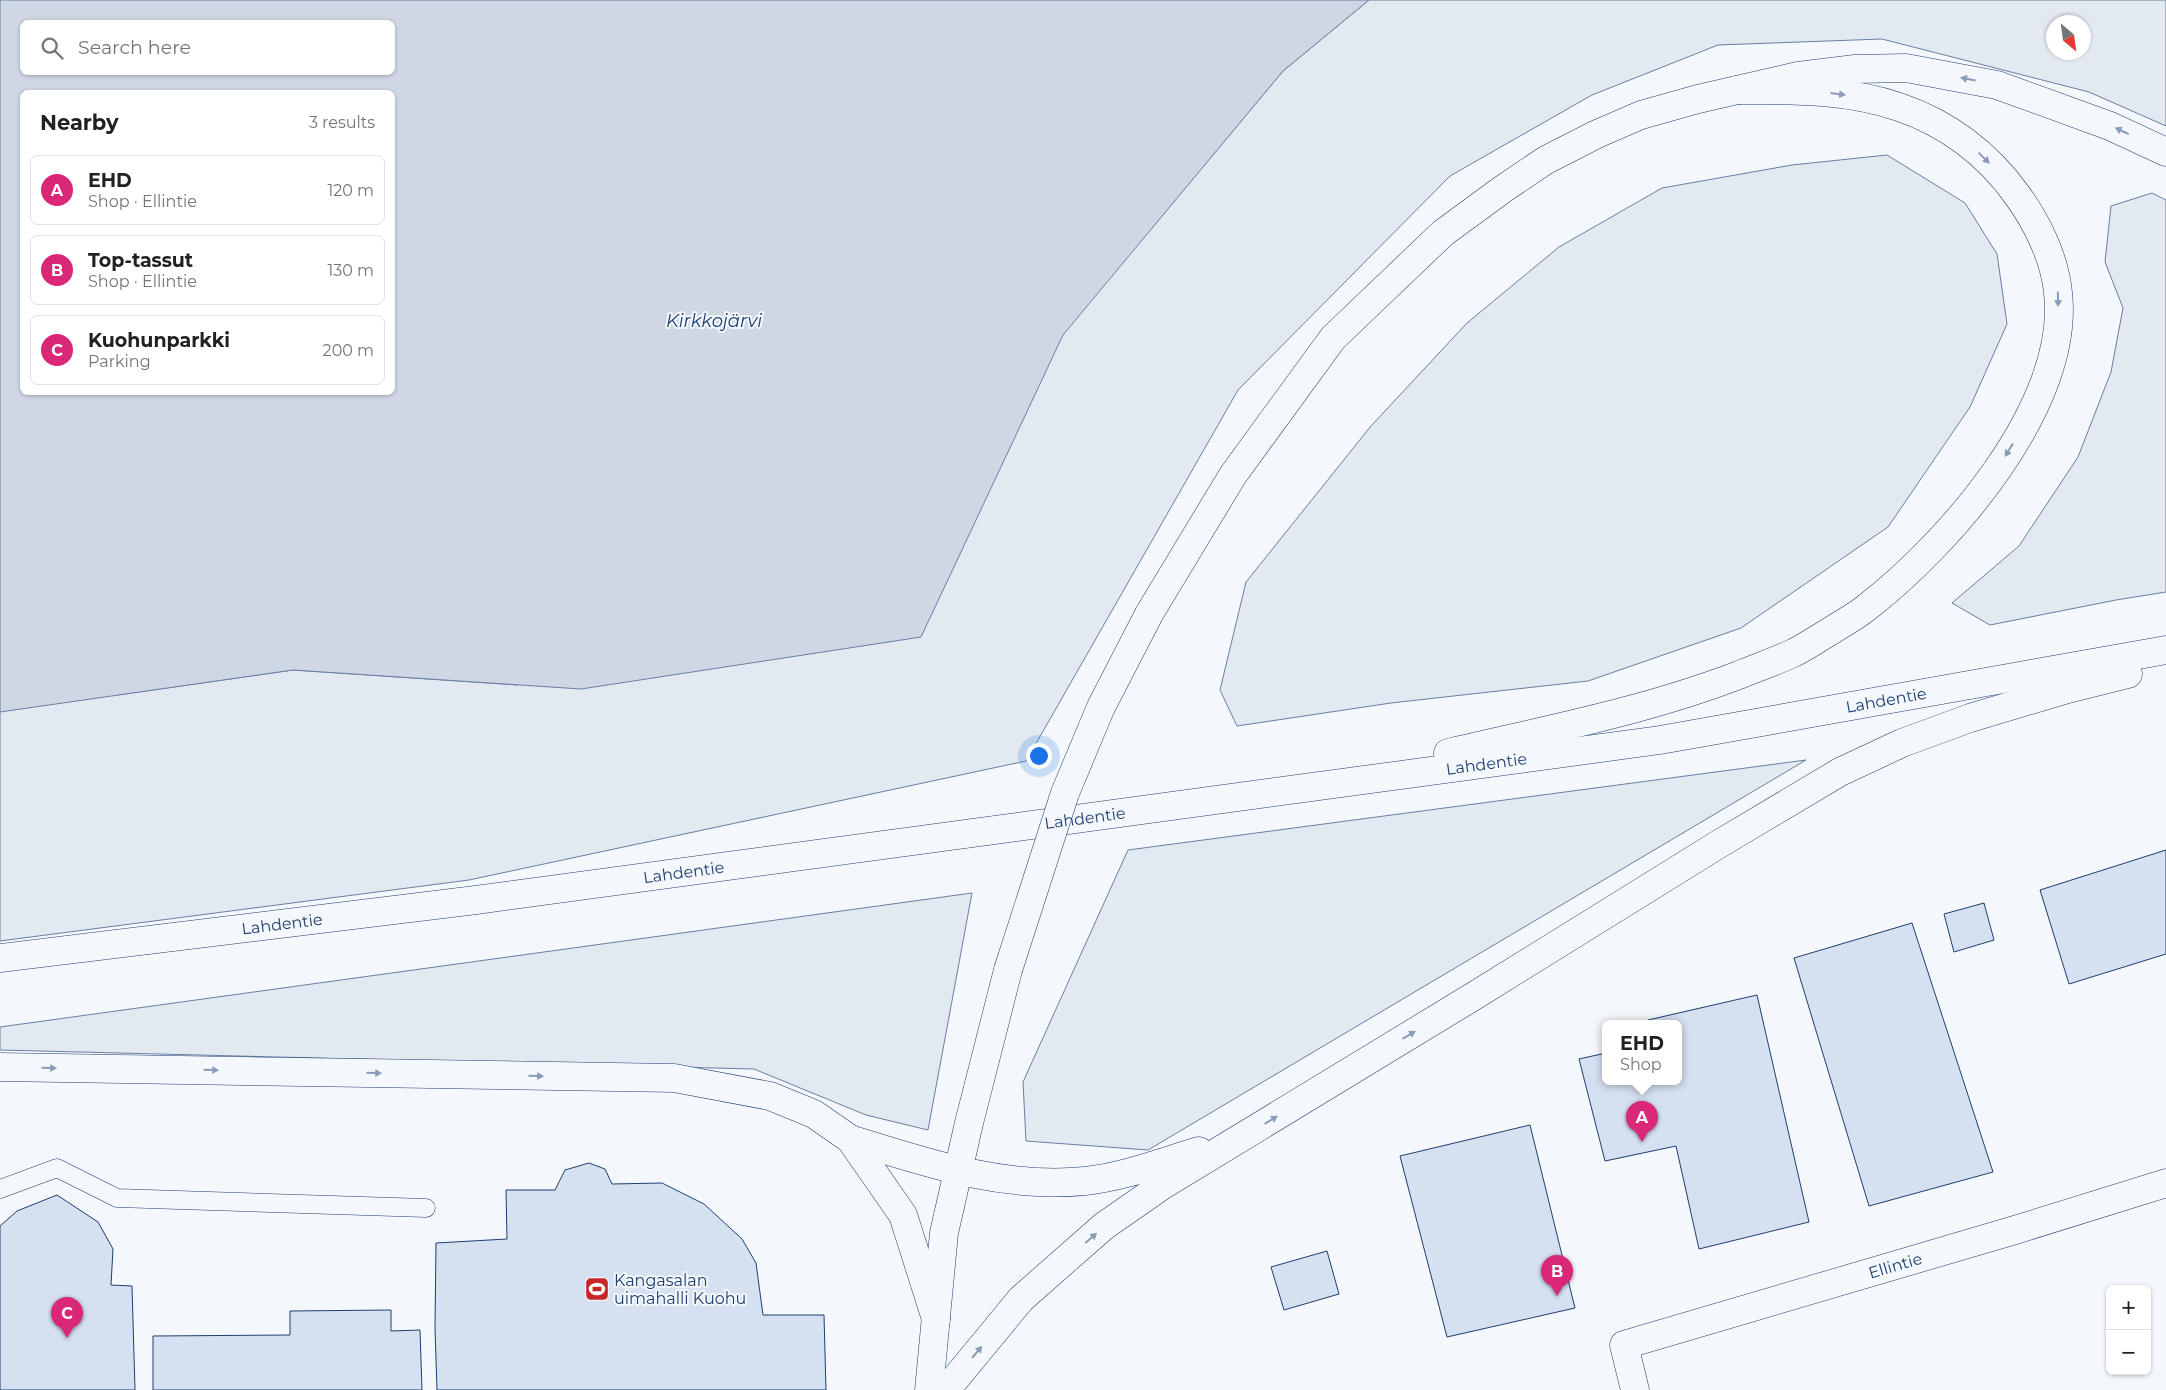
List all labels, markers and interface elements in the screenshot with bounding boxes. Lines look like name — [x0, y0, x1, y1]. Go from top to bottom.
north arrow — [2046, 15, 2091, 60]
search box — [20, 20, 395, 75]
icon: search — [38, 34, 66, 62]
text: Search here — [78, 36, 191, 59]
one-way arrow — [1960, 75, 1976, 83]
one-way arrow — [1831, 90, 1847, 98]
text: Nearby — [40, 110, 119, 135]
text: 3 results — [309, 113, 375, 132]
one-way arrow — [2115, 127, 2129, 135]
one-way arrow — [1978, 152, 1990, 164]
text: EHD — [88, 169, 132, 192]
text: A — [51, 181, 63, 200]
text: 120 m — [327, 181, 374, 200]
text: Shop · Ellintie — [88, 192, 197, 211]
text: Top-tassut — [88, 249, 193, 272]
text: B — [51, 261, 63, 280]
text: 130 m — [327, 261, 374, 280]
text: Shop · Ellintie — [88, 272, 197, 291]
one-way arrow — [2054, 291, 2062, 307]
water label: Kirkkojärvi — [666, 310, 762, 332]
text: Kuohunparkki — [88, 329, 230, 352]
text: C — [51, 341, 63, 360]
text: 200 m — [323, 341, 374, 360]
text: Parking — [88, 352, 151, 371]
one-way arrow — [2005, 444, 2014, 457]
street label: Lahdentie — [1844, 684, 1928, 717]
your location — [1026, 743, 1052, 769]
street label: Lahdentie — [1445, 749, 1528, 779]
street label: Lahdentie — [1043, 803, 1127, 833]
street label: Lahdentie — [642, 858, 725, 887]
street label: Lahdentie — [240, 910, 324, 939]
popup — [1602, 1020, 1682, 1085]
one-way arrow — [1403, 1031, 1416, 1040]
text: EHD — [1620, 1032, 1664, 1055]
text: Shop — [1620, 1055, 1662, 1074]
one-way arrow — [41, 1064, 57, 1072]
one-way arrow — [203, 1067, 219, 1075]
one-way arrow — [366, 1070, 382, 1078]
one-way arrow — [528, 1072, 544, 1080]
pin: A — [1626, 1101, 1658, 1142]
one-way arrow — [1264, 1115, 1277, 1124]
one-way arrow — [1085, 1232, 1098, 1243]
street label: Ellintie — [1866, 1249, 1924, 1283]
pin: B — [1541, 1255, 1573, 1296]
place label: Kangasalan uimahalli Kuohu — [614, 1271, 746, 1308]
sports icon: Kangasalan uimahalli Kuohu — [584, 1276, 610, 1302]
map controls — [2106, 1285, 2151, 1375]
button: + — [2106, 1285, 2151, 1330]
pin: C — [51, 1297, 83, 1338]
button: − — [2106, 1330, 2151, 1375]
one-way arrow — [971, 1346, 982, 1359]

